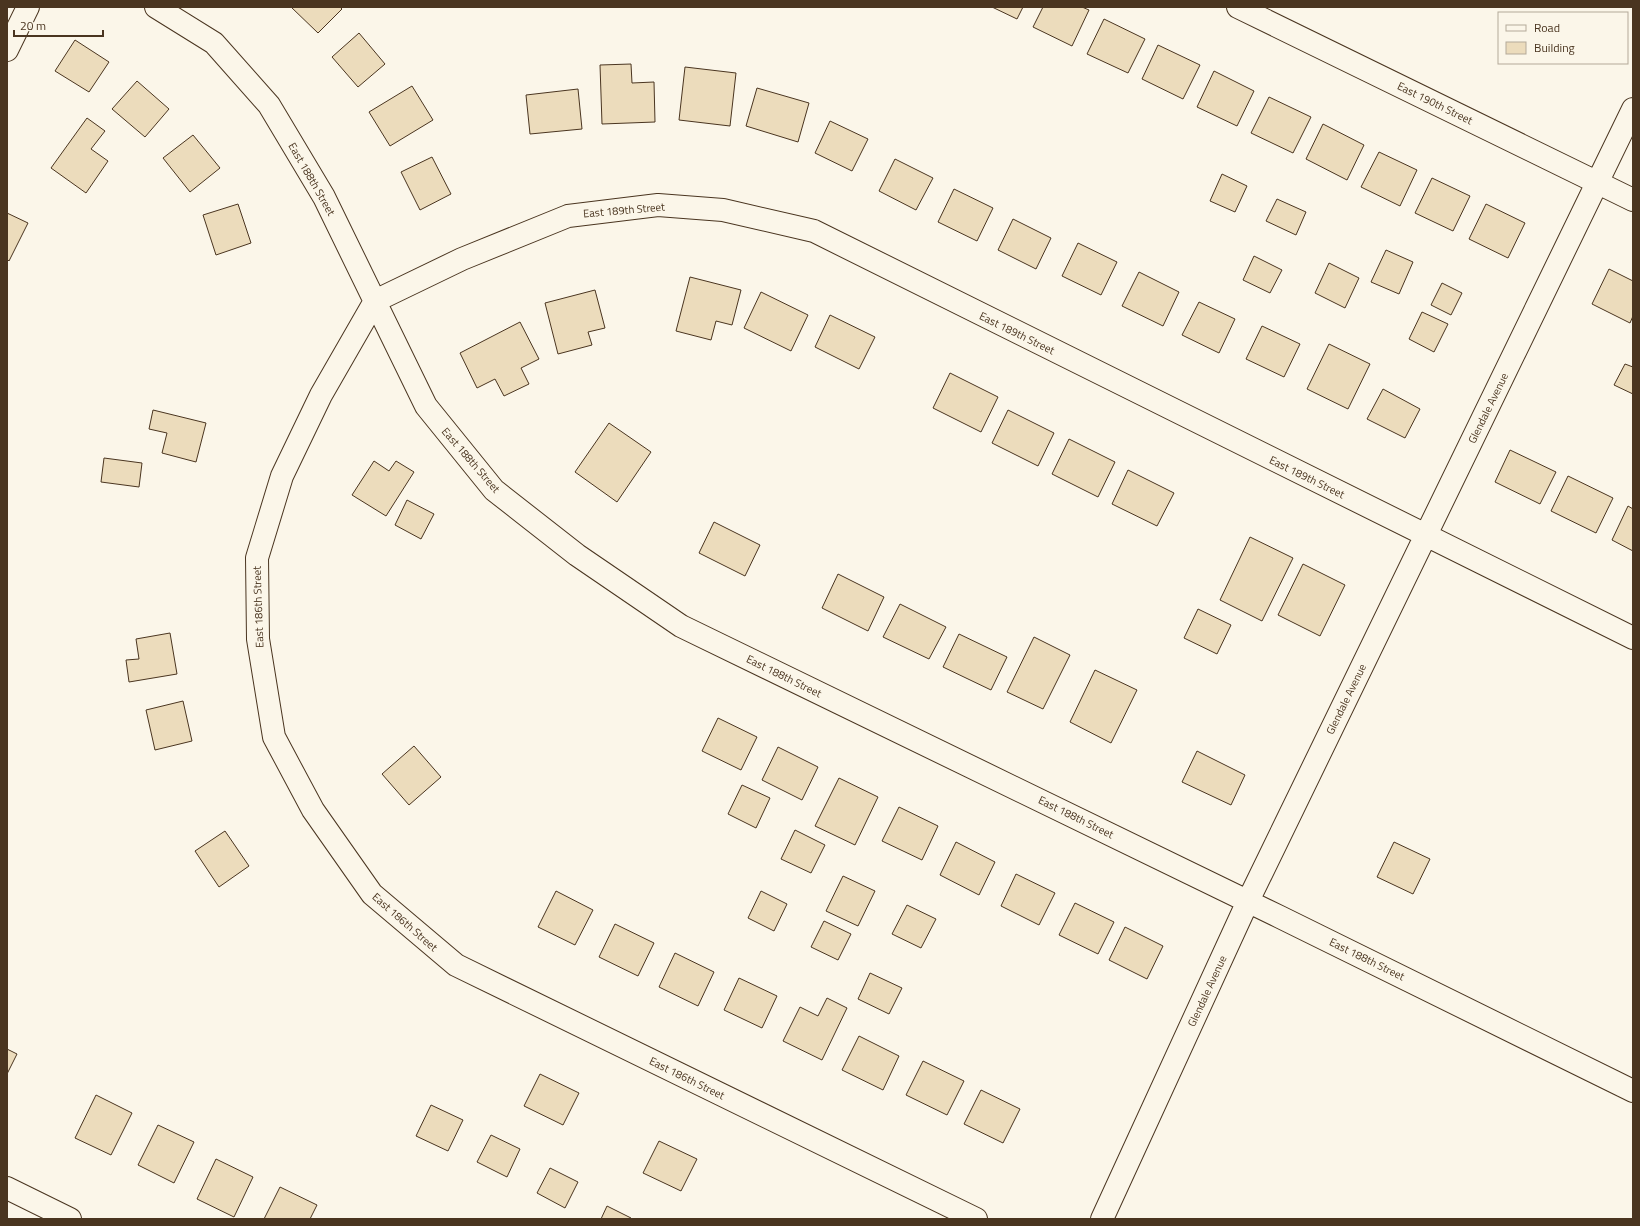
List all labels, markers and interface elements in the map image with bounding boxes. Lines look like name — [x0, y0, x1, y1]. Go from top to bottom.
scale bar — [14, 12, 103, 38]
legend — [1498, 12, 1628, 64]
text: 20 m — [20, 16, 46, 35]
text: Road — [1534, 18, 1560, 37]
text: Building — [1534, 38, 1575, 57]
street label: East 190th Street — [1395, 78, 1475, 128]
street label: East 188th Street — [285, 139, 340, 219]
street label: East 189th Street — [582, 198, 666, 222]
street label: East 189th Street — [977, 308, 1057, 358]
street label: Glendale Avenue — [1464, 369, 1512, 446]
street label: East 188th Street — [438, 424, 504, 496]
street label: East 189th Street — [1267, 452, 1347, 502]
street label: East 186th Street — [249, 566, 267, 648]
street label: East 188th Street — [744, 651, 824, 701]
street label: Glendale Avenue — [1322, 660, 1370, 737]
street label: East 188th Street — [1036, 792, 1116, 842]
street label: East 186th Street — [369, 889, 441, 955]
street label: East 188th Street — [1327, 934, 1407, 984]
street label: Glendale Avenue — [1183, 952, 1231, 1029]
street label: East 186th Street — [647, 1053, 727, 1103]

